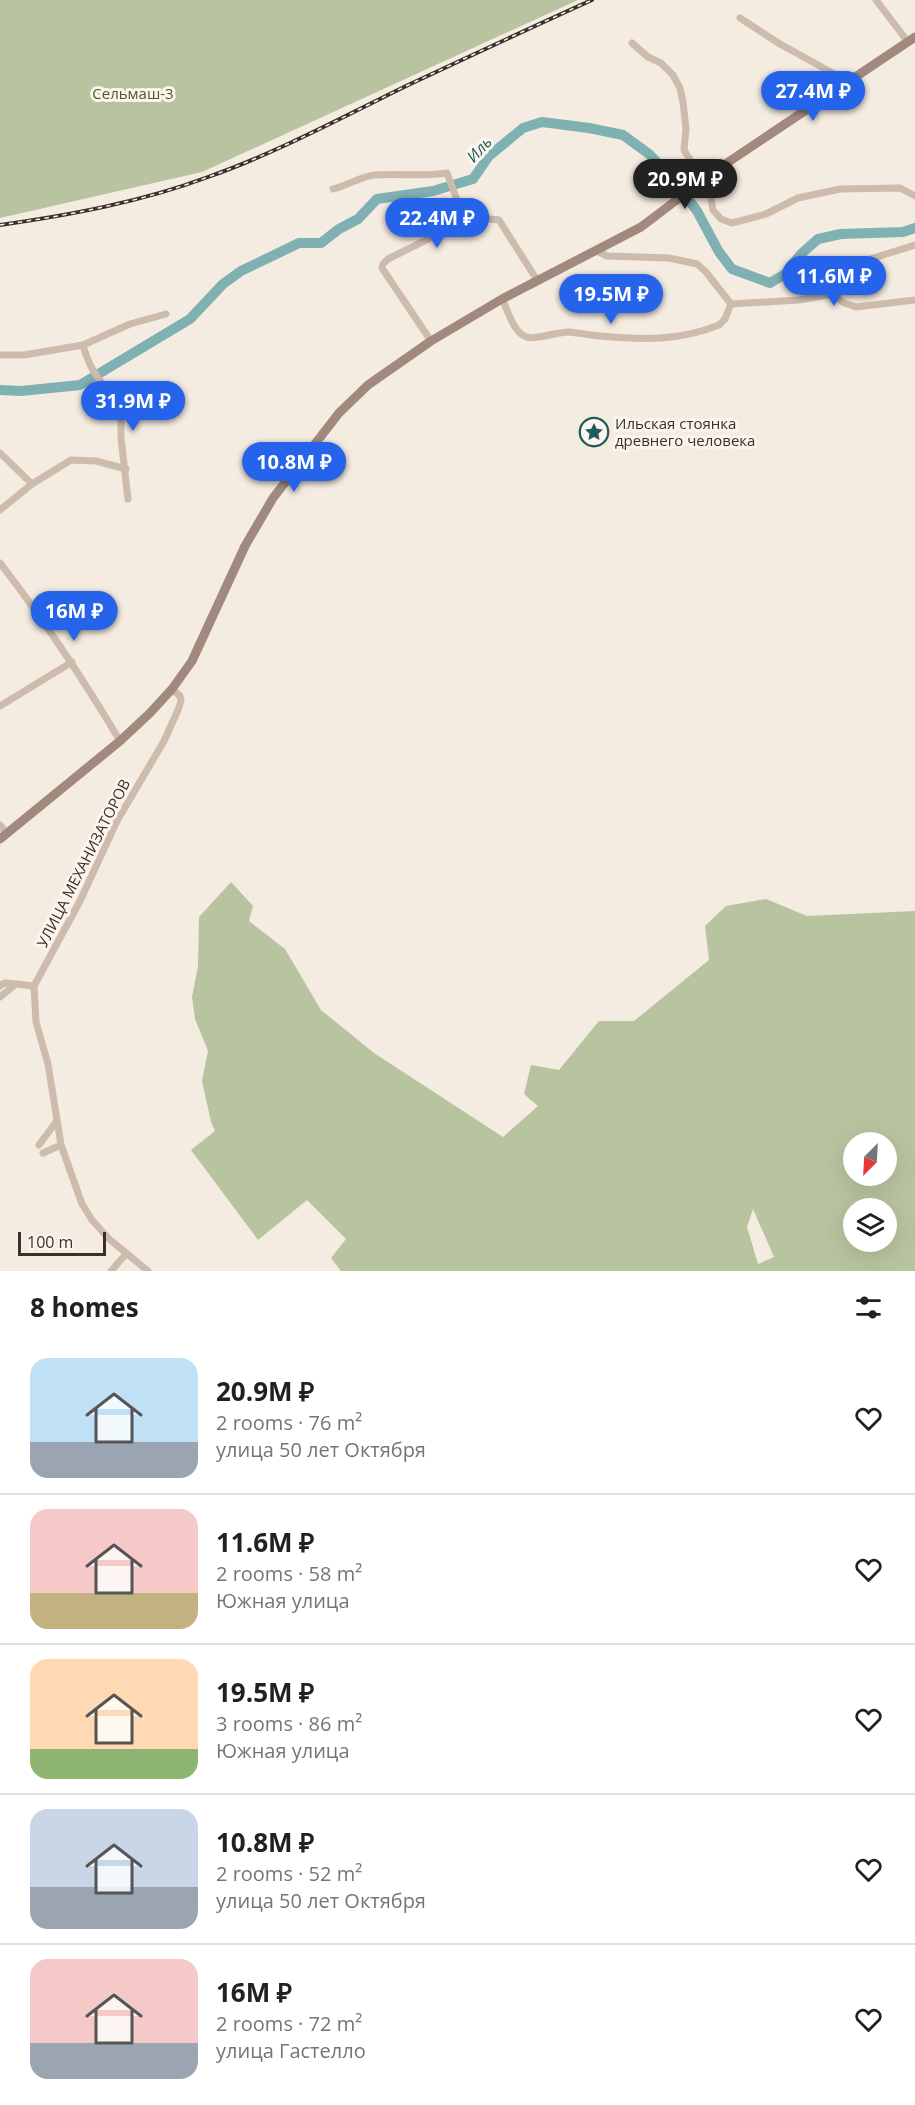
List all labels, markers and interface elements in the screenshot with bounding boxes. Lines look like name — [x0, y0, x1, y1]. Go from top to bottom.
pin: 27.4M ₽ — [758, 71, 868, 122]
text: 27.4M ₽ — [775, 77, 851, 104]
park label: Сельмаш-3 — [92, 83, 174, 103]
water label: Иль — [461, 131, 497, 167]
pin: 20.9M ₽ — [630, 159, 740, 210]
text: 20.9M ₽ — [647, 165, 723, 192]
pin: 22.4M ₽ — [382, 198, 492, 249]
text: 22.4M ₽ — [399, 204, 475, 231]
pin: 11.6M ₽ — [779, 256, 889, 307]
text: 11.6M ₽ — [796, 262, 872, 289]
pin: 19.5M ₽ — [556, 274, 666, 325]
text: 19.5M ₽ — [573, 280, 649, 307]
pin: 31.9M ₽ — [78, 381, 188, 432]
text: 31.9M ₽ — [95, 387, 171, 414]
place label: Ильская стоянка древнего человека — [615, 413, 755, 450]
place icon: Ильская стоянка древнего человека — [578, 416, 610, 448]
pin: 10.8M ₽ — [239, 442, 349, 493]
text: 10.8M ₽ — [256, 448, 332, 475]
pin: 16M ₽ — [32, 591, 116, 642]
text: 16M ₽ — [45, 597, 103, 624]
street label: УЛИЦА МЕХАНИЗАТОРОВ — [32, 775, 134, 951]
north arrow — [843, 1132, 897, 1186]
map controls — [843, 1132, 897, 1252]
button: layers — [843, 1198, 897, 1252]
scale bar — [18, 1229, 106, 1256]
text: 100 m — [27, 1231, 73, 1253]
text: 8 homes — [30, 1289, 139, 1325]
icon: filters — [852, 1291, 885, 1324]
text: 20.9M ₽ — [216, 1373, 314, 1409]
icon: home — [78, 1382, 150, 1454]
icon: heart — [852, 1402, 885, 1435]
text: 2 rooms · 76 m² — [216, 1409, 362, 1436]
text: улица 50 лет Октября — [216, 1436, 426, 1463]
text: 11.6M ₽ — [216, 1524, 314, 1560]
icon: home — [78, 1533, 150, 1605]
icon: heart — [852, 1553, 885, 1586]
text: 2 rooms · 58 m² — [216, 1560, 362, 1587]
text: Южная улица — [216, 1587, 350, 1614]
text: 19.5M ₽ — [216, 1674, 314, 1710]
icon: home — [78, 1683, 150, 1755]
icon: heart — [852, 1703, 885, 1736]
text: 3 rooms · 86 m² — [216, 1710, 362, 1737]
text: Южная улица — [216, 1737, 350, 1764]
text: 10.8M ₽ — [216, 1824, 314, 1860]
icon: home — [78, 1833, 150, 1905]
icon: heart — [852, 1853, 885, 1886]
text: 2 rooms · 52 m² — [216, 1860, 362, 1887]
text: улица 50 лет Октября — [216, 1887, 426, 1914]
text: 16M ₽ — [216, 1974, 292, 2010]
icon: home — [78, 1983, 150, 2055]
icon: heart — [852, 2003, 885, 2036]
text: 2 rooms · 72 m² — [216, 2010, 362, 2037]
text: улица Гастелло — [216, 2037, 366, 2064]

